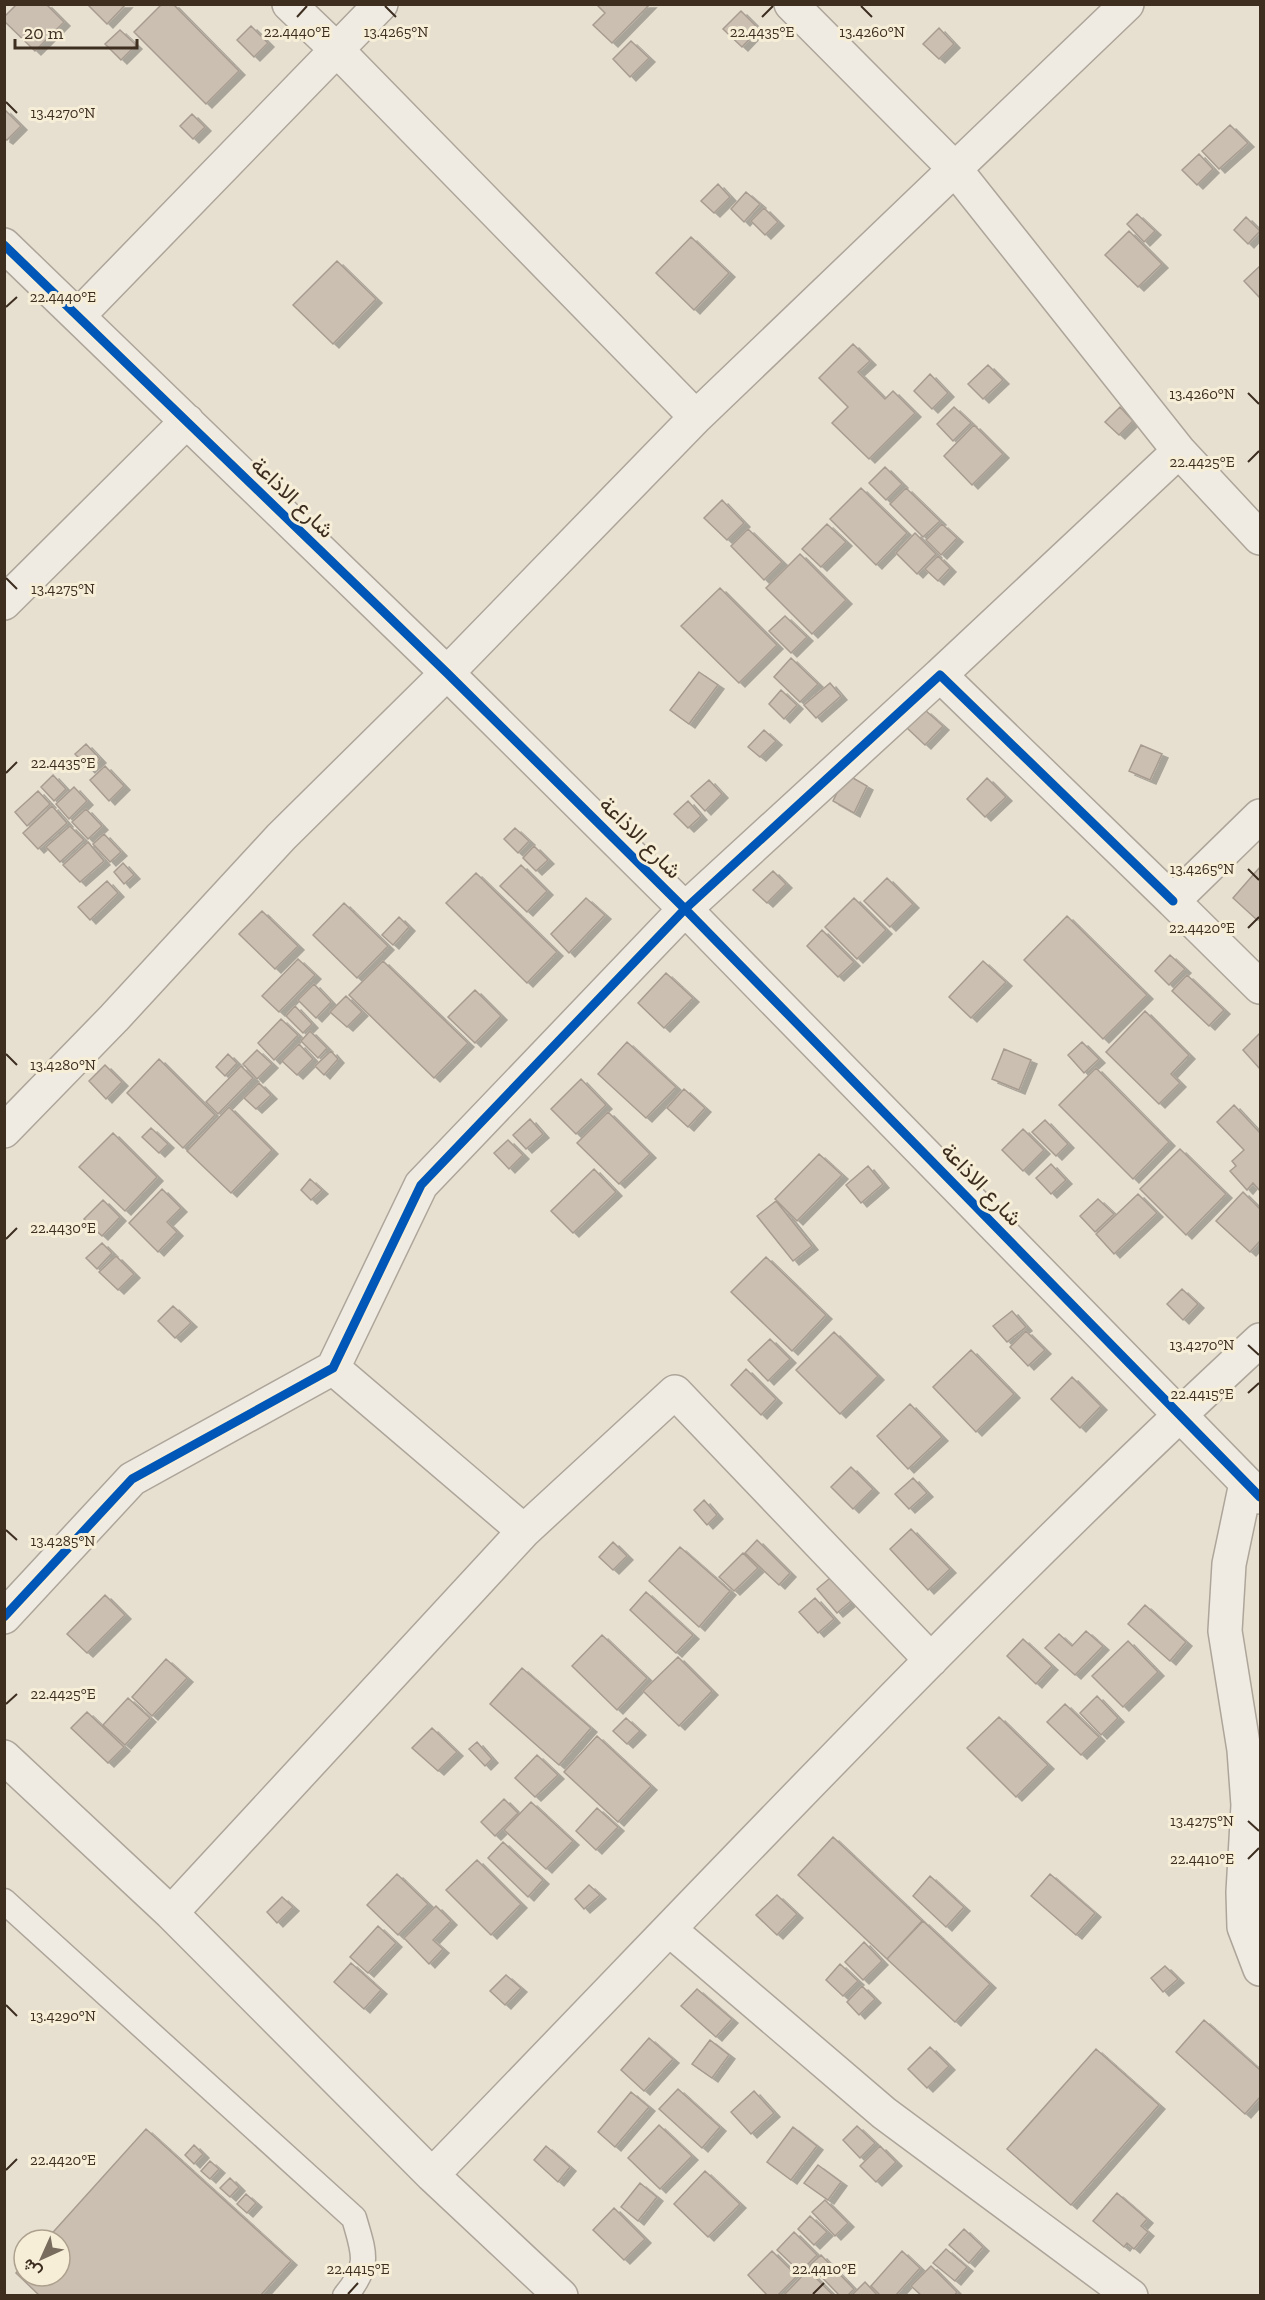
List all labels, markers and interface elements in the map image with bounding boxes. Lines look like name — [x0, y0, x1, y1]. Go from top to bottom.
scale bar — [15, 12, 136, 50]
text: 20 m — [24, 22, 64, 44]
text: 22.4440°E — [264, 23, 330, 41]
text: 13.4265°N — [364, 23, 428, 41]
text: 22.4435°E — [730, 23, 794, 41]
text: 13.4260°N — [839, 23, 905, 41]
text: 13.4270°N — [31, 104, 95, 122]
text: 22.4440°E — [30, 288, 96, 306]
text: 13.4260°N — [1169, 385, 1235, 403]
street label: شارع الاذاعة — [245, 451, 340, 544]
text: 22.4425°E — [1170, 453, 1235, 471]
text: 13.4275°N — [31, 580, 95, 598]
text: 22.4435°E — [31, 754, 95, 772]
street label: شارع الاذاعة — [593, 791, 687, 885]
text: 13.4265°N — [1170, 860, 1234, 878]
text: 22.4420°E — [1169, 919, 1235, 937]
text: 13.4280°N — [30, 1056, 96, 1074]
street label: شارع الاذاعة — [935, 1137, 1028, 1232]
text: 22.4430°E — [30, 1219, 96, 1237]
text: 13.4270°N — [1170, 1336, 1234, 1354]
text: 22.4415°E — [1170, 1385, 1234, 1403]
text: 13.4285°N — [31, 1532, 95, 1550]
text: 22.4425°E — [31, 1685, 96, 1703]
text: 13.4275°N — [1170, 1812, 1234, 1830]
text: 22.4410°E — [1170, 1850, 1234, 1868]
text: 13.4290°N — [30, 2007, 96, 2025]
text: 22.4420°E — [30, 2151, 96, 2169]
north arrow — [12, 2228, 72, 2288]
text: ش — [18, 2255, 45, 2282]
text: 22.4415°E — [326, 2260, 390, 2278]
text: 22.4410°E — [792, 2260, 856, 2278]

